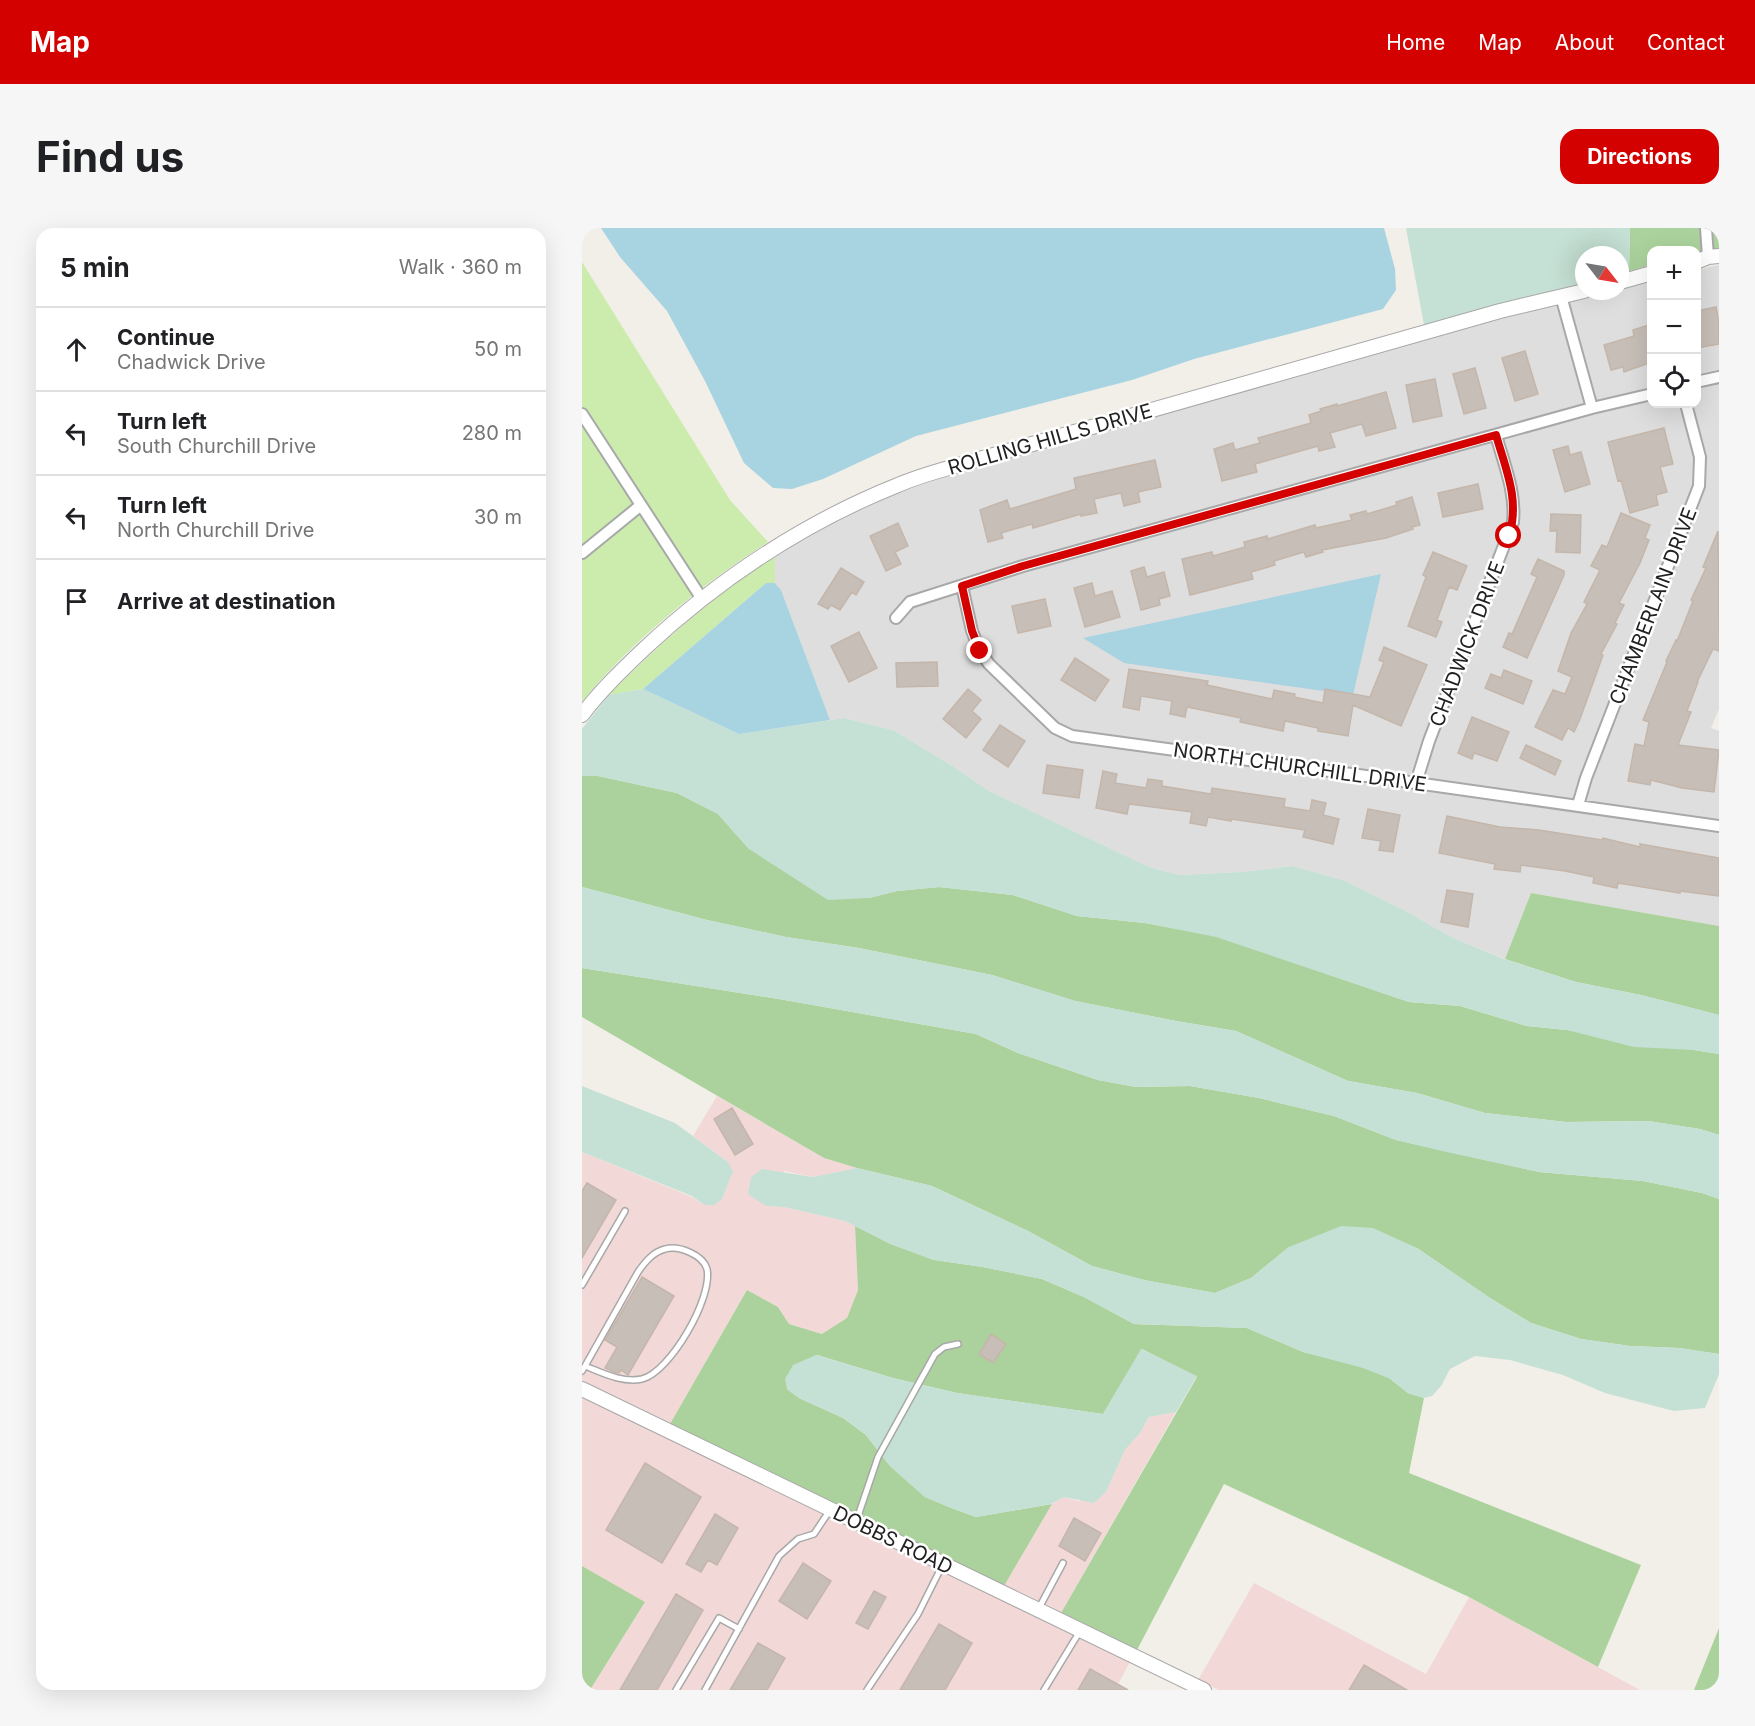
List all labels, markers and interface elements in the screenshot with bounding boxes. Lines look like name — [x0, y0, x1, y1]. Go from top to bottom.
text: Map — [30, 25, 90, 59]
text: Home — [1386, 30, 1445, 55]
text: Map — [1478, 30, 1522, 55]
text: About — [1555, 30, 1614, 55]
text: Contact — [1647, 30, 1725, 55]
button: Directions — [1560, 129, 1719, 184]
text: Find us — [36, 131, 184, 182]
north arrow — [1575, 246, 1629, 300]
map controls — [1647, 246, 1701, 408]
button: + — [1647, 246, 1701, 300]
text: 5 min — [60, 252, 130, 283]
text: Walk · 360 m — [399, 255, 522, 279]
button: − — [1647, 300, 1701, 354]
text: Continue — [117, 324, 215, 350]
icon: ahead — [60, 333, 93, 366]
text: 50 m — [474, 337, 522, 361]
text: Chadwick Drive — [117, 350, 266, 374]
button: locate — [1647, 354, 1701, 408]
street label: ROLLING HILLS DRIVE — [945, 398, 1155, 480]
text: Turn left — [117, 408, 207, 434]
icon: left — [60, 417, 93, 450]
text: 280 m — [462, 421, 522, 445]
text: South Churchill Drive — [117, 434, 316, 458]
text: Turn left — [117, 492, 207, 518]
icon: left — [60, 501, 93, 534]
street label: CHAMBERLAIN DRIVE — [1604, 504, 1702, 708]
text: 30 m — [474, 505, 522, 529]
text: North Churchill Drive — [117, 518, 314, 542]
route start — [1495, 522, 1521, 548]
street label: CHADWICK DRIVE — [1424, 558, 1510, 730]
icon: arrive — [60, 585, 93, 618]
text: Arrive at destination — [117, 588, 336, 614]
route end — [966, 637, 992, 663]
street label: NORTH CHURCHILL DRIVE — [1172, 737, 1428, 797]
street label: DOBBS ROAD — [829, 1501, 957, 1579]

